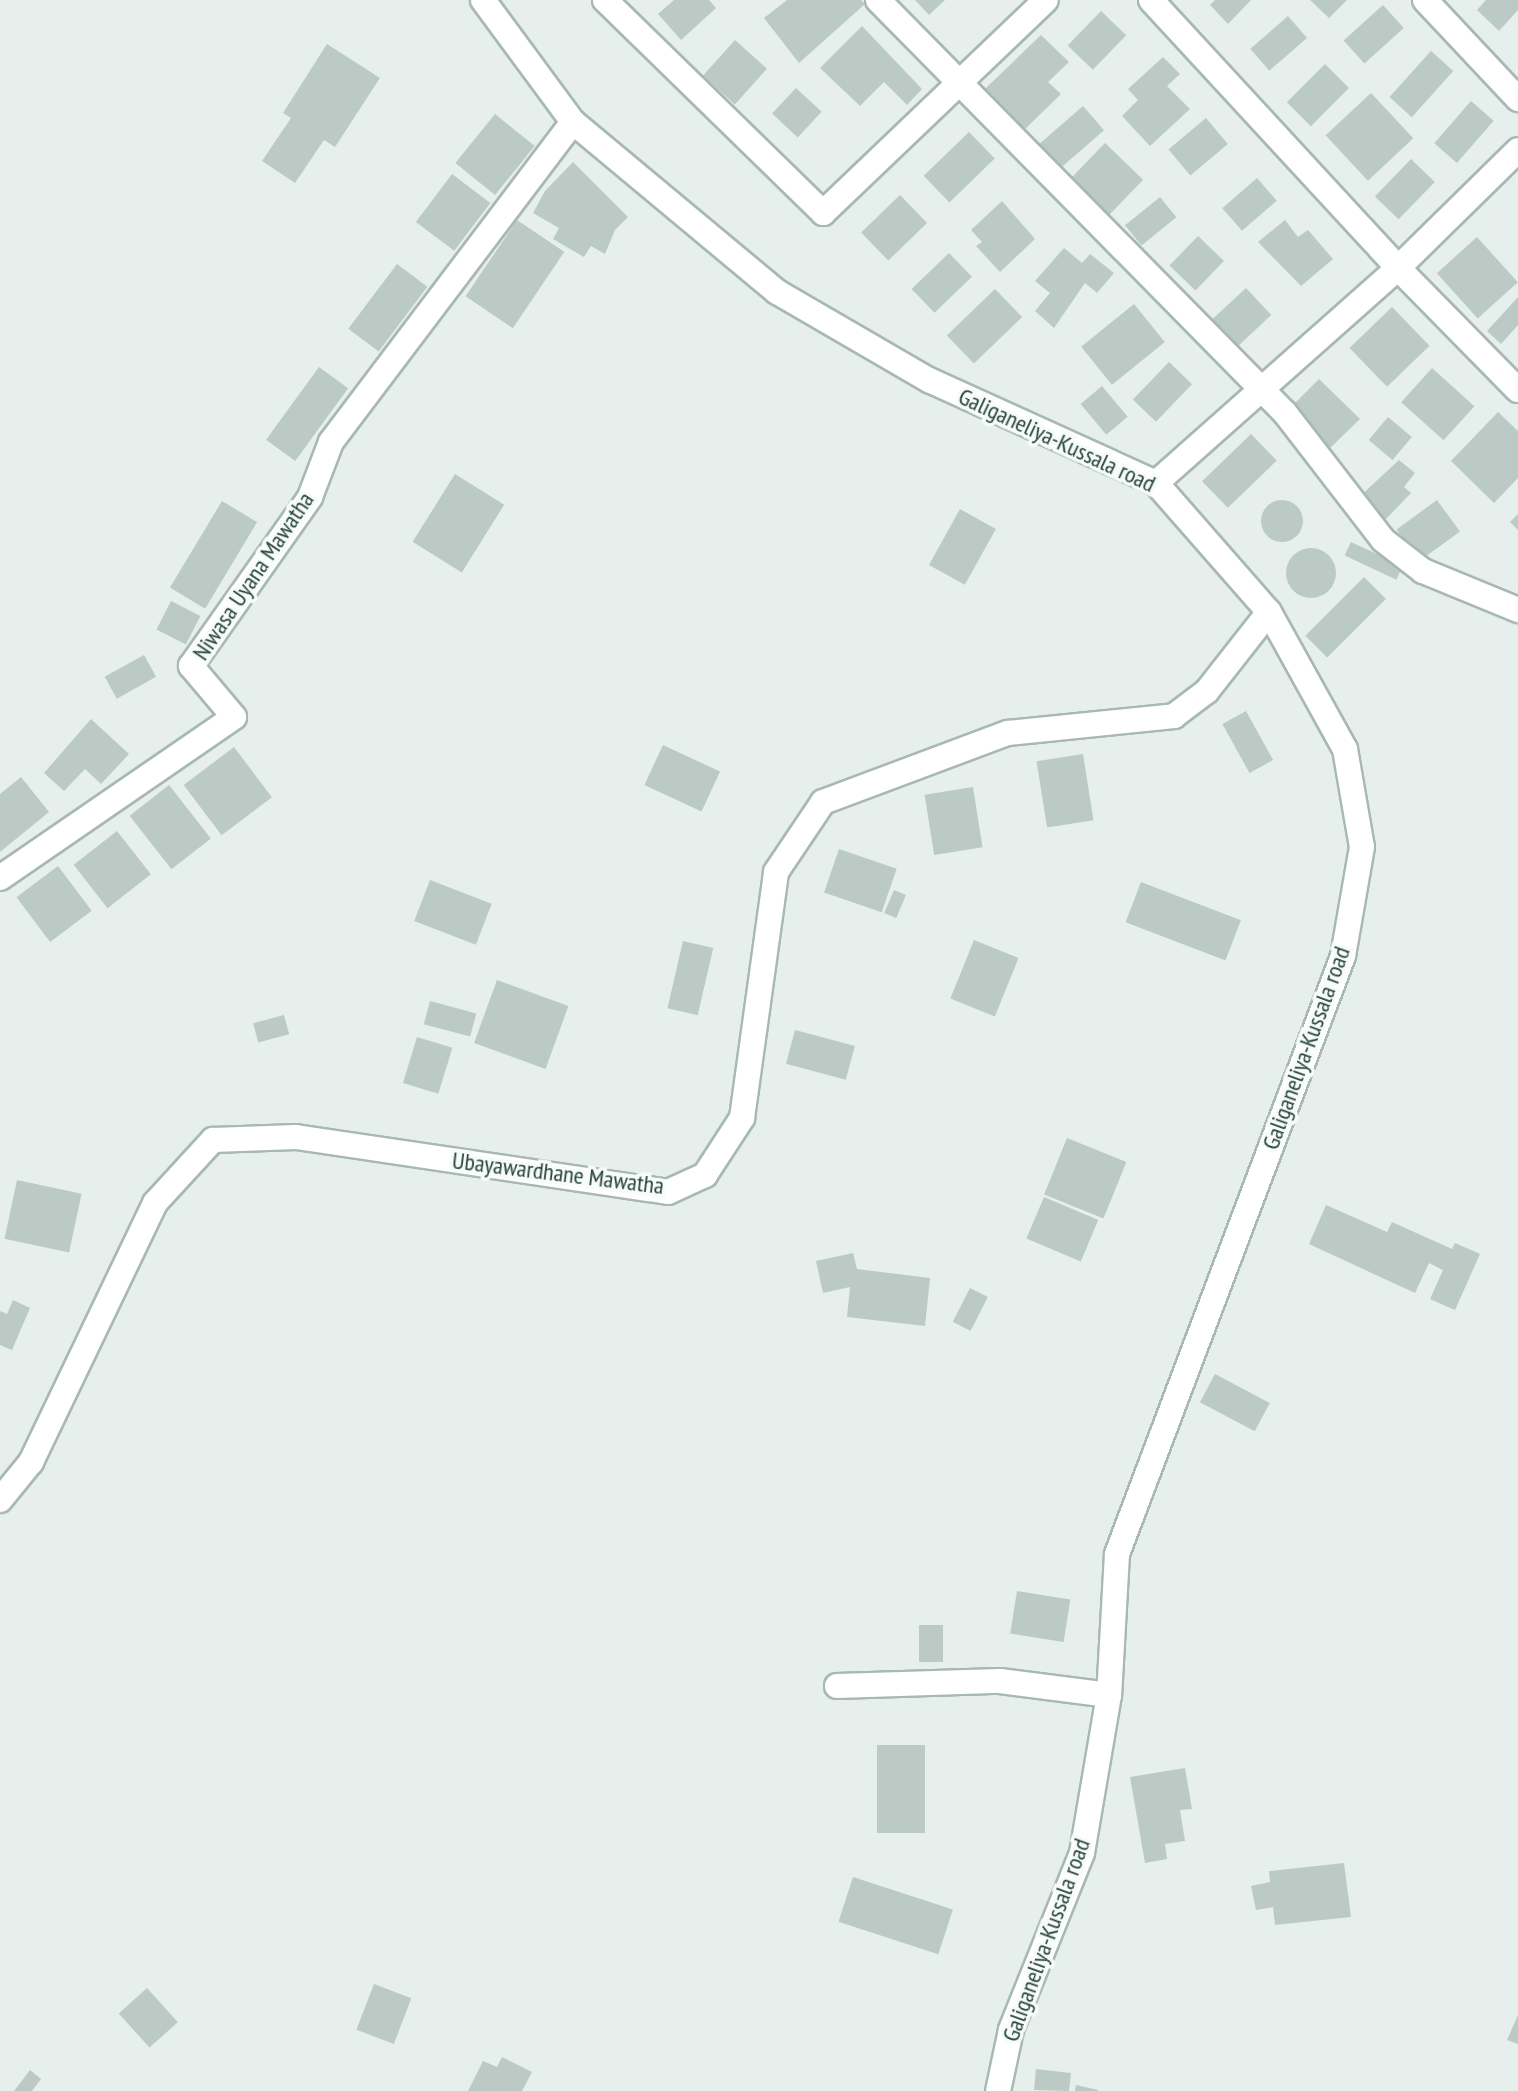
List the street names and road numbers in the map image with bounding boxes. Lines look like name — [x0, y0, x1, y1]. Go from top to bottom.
street label: Galiganeliya-Kussala road — [954, 382, 1160, 498]
street label: Niwasa Uyana Mawatha — [186, 487, 320, 665]
street label: Galiganeliya-Kussala road — [1256, 943, 1356, 1153]
street label: Ubayawardhane Mawatha — [451, 1146, 665, 1200]
street label: Galiganeliya-Kussala road — [996, 1835, 1096, 2045]

